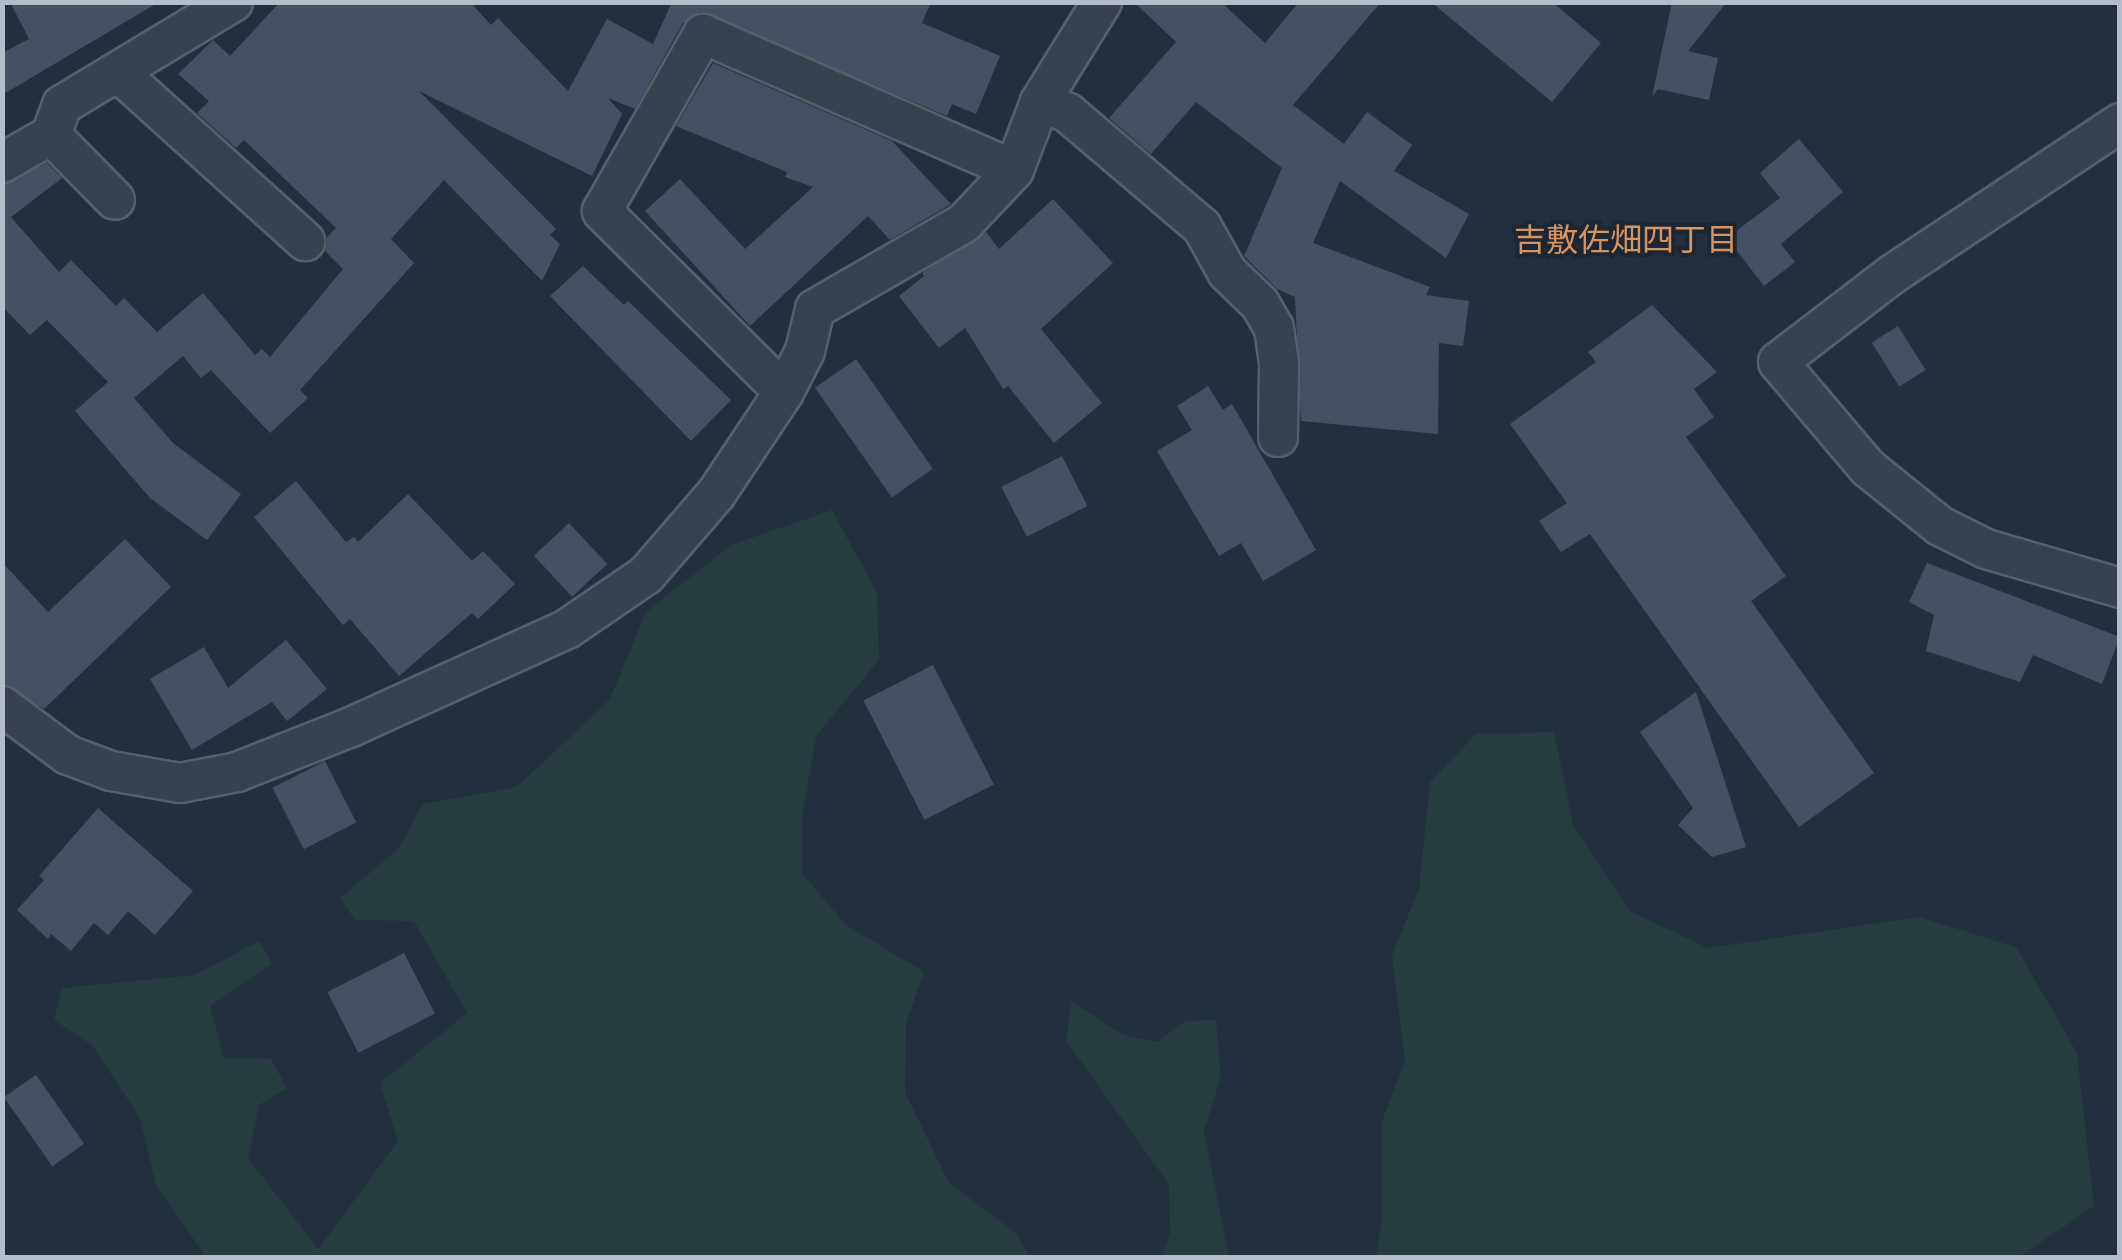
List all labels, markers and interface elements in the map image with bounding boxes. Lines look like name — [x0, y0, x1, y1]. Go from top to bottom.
district label: 吉敷佐畑四丁目 — [1514, 220, 1738, 258]

